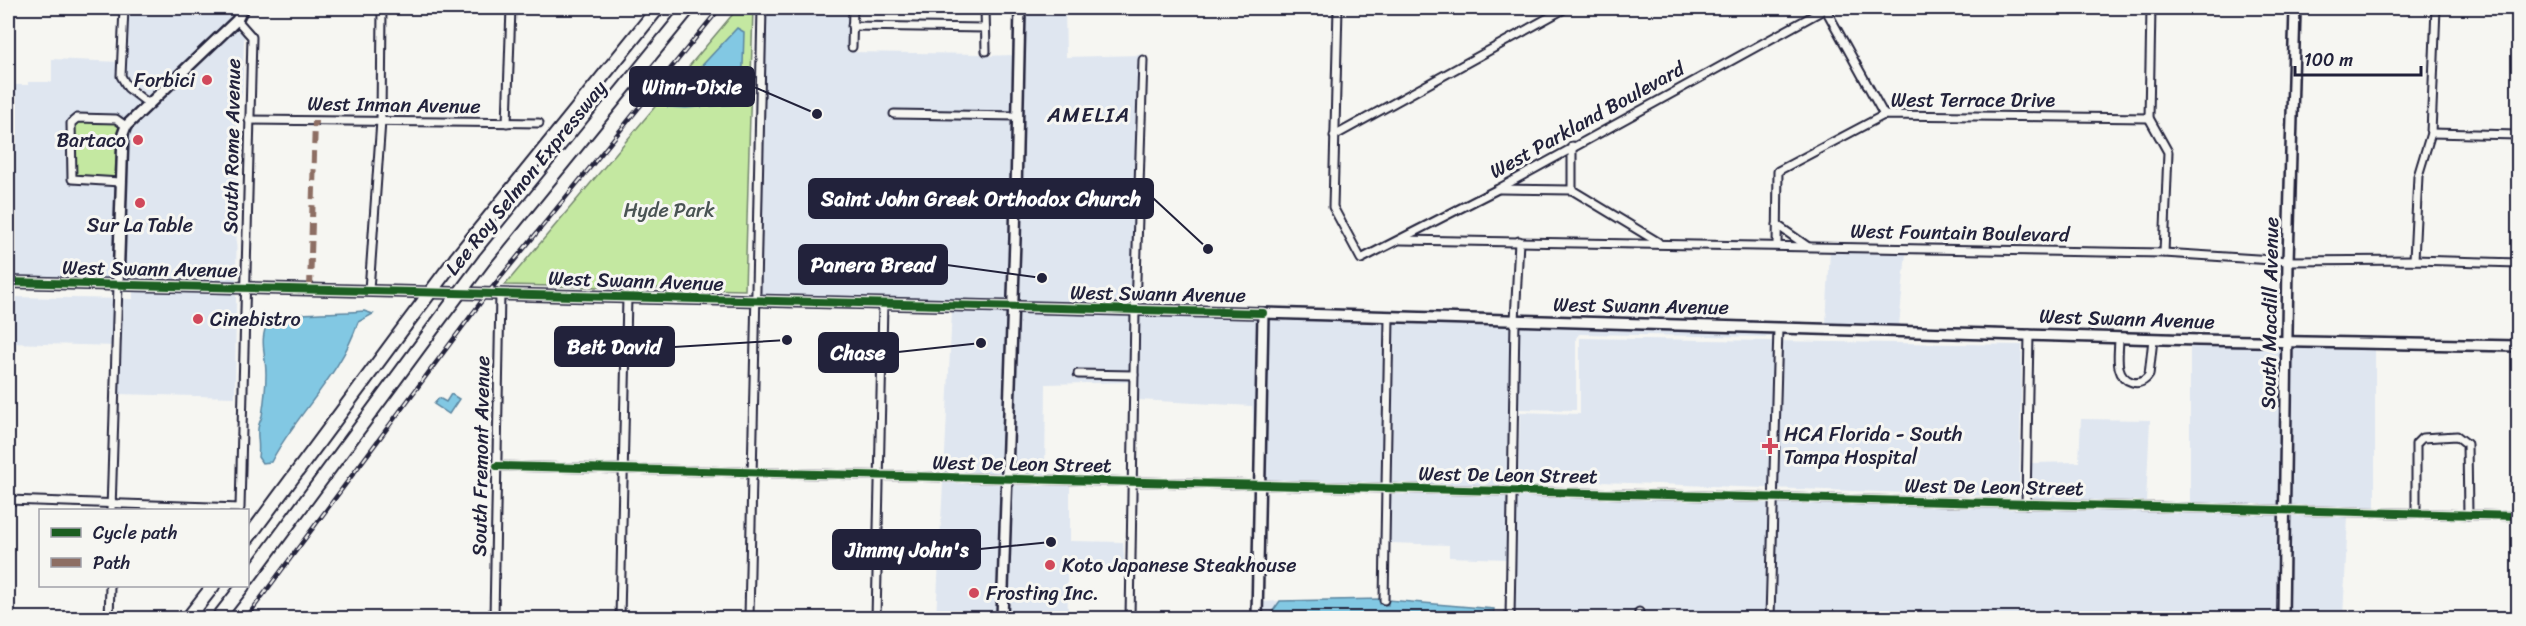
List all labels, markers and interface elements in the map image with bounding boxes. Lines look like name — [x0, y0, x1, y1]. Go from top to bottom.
scale bar — [2295, 39, 2421, 77]
text: 100 m — [2304, 44, 2353, 76]
street label: West Parkland Boulevard — [1483, 51, 1692, 188]
street label: South Rome Avenue — [213, 58, 251, 234]
place label: Forbici — [134, 63, 195, 98]
callout: Winn-Dixie — [630, 67, 754, 106]
text: Winn-Dixie — [642, 68, 742, 106]
street label: Lee Roy Selmon Expressway — [436, 72, 616, 283]
marker: Forbici — [200, 73, 214, 87]
street label: West Terrace Drive — [1891, 83, 2056, 118]
street label: West Inman Avenue — [307, 86, 481, 124]
district label: AMELIA — [1046, 96, 1131, 134]
place label: Bartaco — [56, 123, 126, 158]
marker: Bartaco — [131, 133, 145, 147]
callout: Saint John Greek Orthodox Church — [809, 179, 1153, 218]
text: Saint John Greek Orthodox Church — [820, 180, 1141, 218]
park label: Hyde Park — [623, 193, 715, 228]
marker: Sur La Table — [133, 196, 147, 210]
place label: Sur La Table — [87, 208, 193, 243]
street label: West Fountain Boulevard — [1850, 214, 2071, 252]
street label: South Macdill Avenue — [2251, 217, 2289, 409]
callout: Panera Bread — [799, 245, 947, 284]
text: Panera Bread — [811, 246, 937, 284]
street label: West Swann Avenue — [62, 250, 238, 288]
street label: West Swann Avenue — [548, 260, 724, 302]
street label: West Swann Avenue — [1070, 275, 1246, 313]
street label: West Swann Avenue — [1553, 287, 1729, 325]
street label: West Swann Avenue — [2039, 298, 2215, 340]
place label: Cinebistro — [210, 302, 301, 337]
marker: Cinebistro — [191, 312, 205, 326]
callout: Beit David — [555, 327, 674, 366]
text: Beit David — [567, 328, 663, 366]
callout: Chase — [819, 333, 898, 372]
text: Chase — [829, 334, 886, 372]
street label: South Fremont Avenue — [462, 355, 500, 557]
place label: HCA Florida - South Tampa Hospital — [1784, 417, 1962, 475]
marker: HCA Florida - South Tampa Hospital — [1761, 437, 1779, 455]
street label: West De Leon Street — [932, 445, 1112, 483]
street label: West De Leon Street — [1418, 456, 1598, 494]
street label: West De Leon Street — [1904, 468, 2084, 506]
legend — [39, 509, 249, 587]
text: Cycle path — [93, 517, 177, 549]
callout: Jimmy John's — [833, 530, 980, 569]
text: Jimmy John's — [844, 531, 969, 569]
text: Path — [93, 547, 130, 579]
place label: Koto Japanese Steakhouse — [1062, 548, 1296, 583]
marker: Koto Japanese Steakhouse — [1043, 558, 1057, 572]
place label: Frosting Inc. — [986, 576, 1099, 611]
marker: Frosting Inc. — [967, 586, 981, 600]

